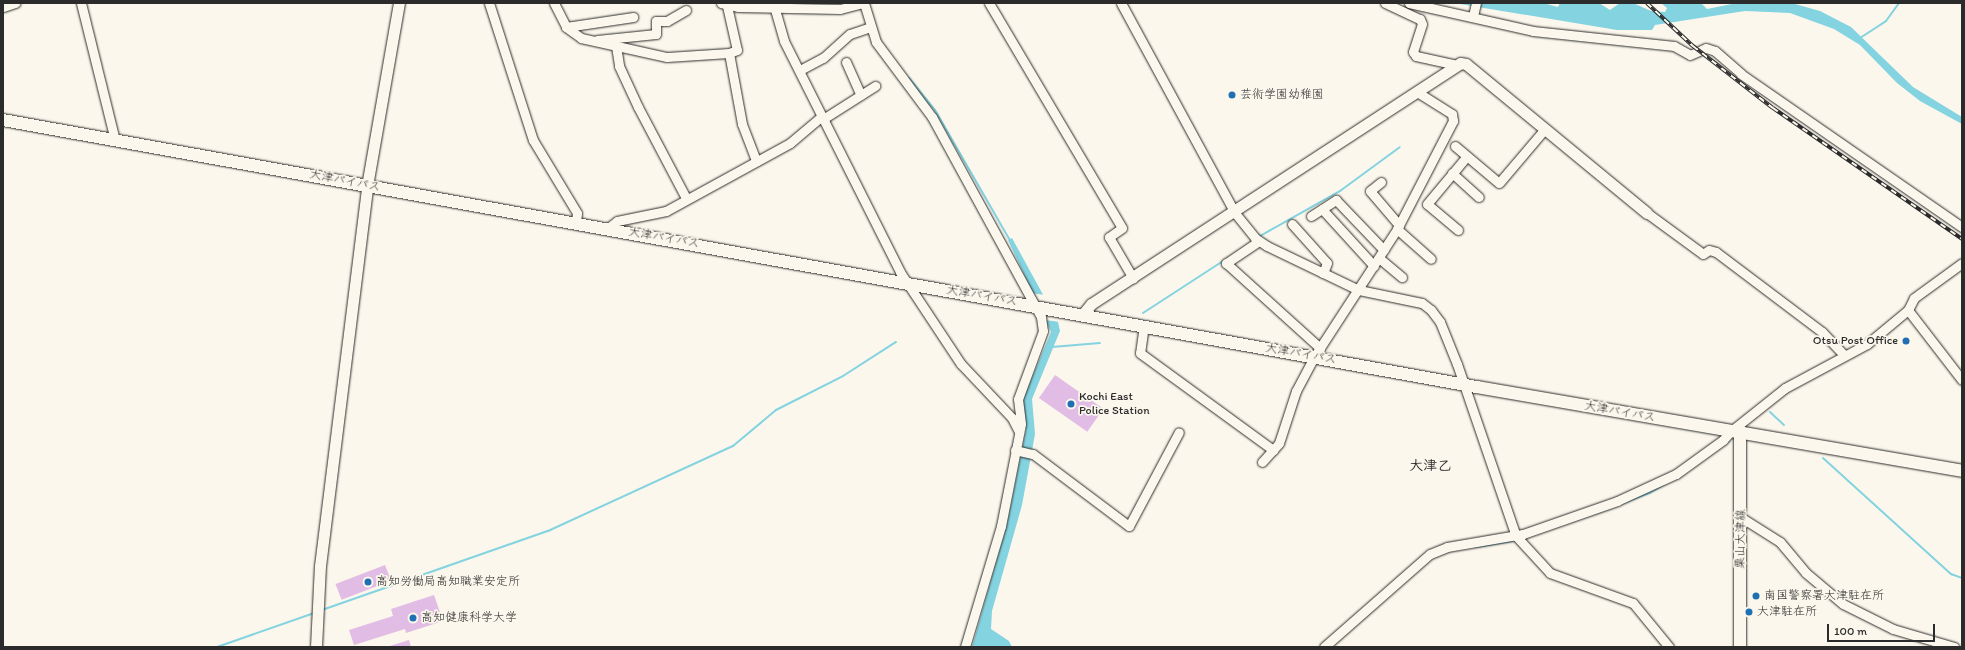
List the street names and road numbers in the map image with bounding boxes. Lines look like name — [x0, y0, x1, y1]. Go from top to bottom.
street label: 大津バイパス — [308, 167, 382, 195]
street label: 大津バイパス — [627, 225, 701, 251]
street label: 大津バイパス — [945, 283, 1019, 309]
street label: 大津バイパス — [1264, 341, 1338, 367]
street label: 大津バイパス — [1583, 399, 1657, 425]
street label: 栗山大津線 — [1733, 509, 1749, 569]

